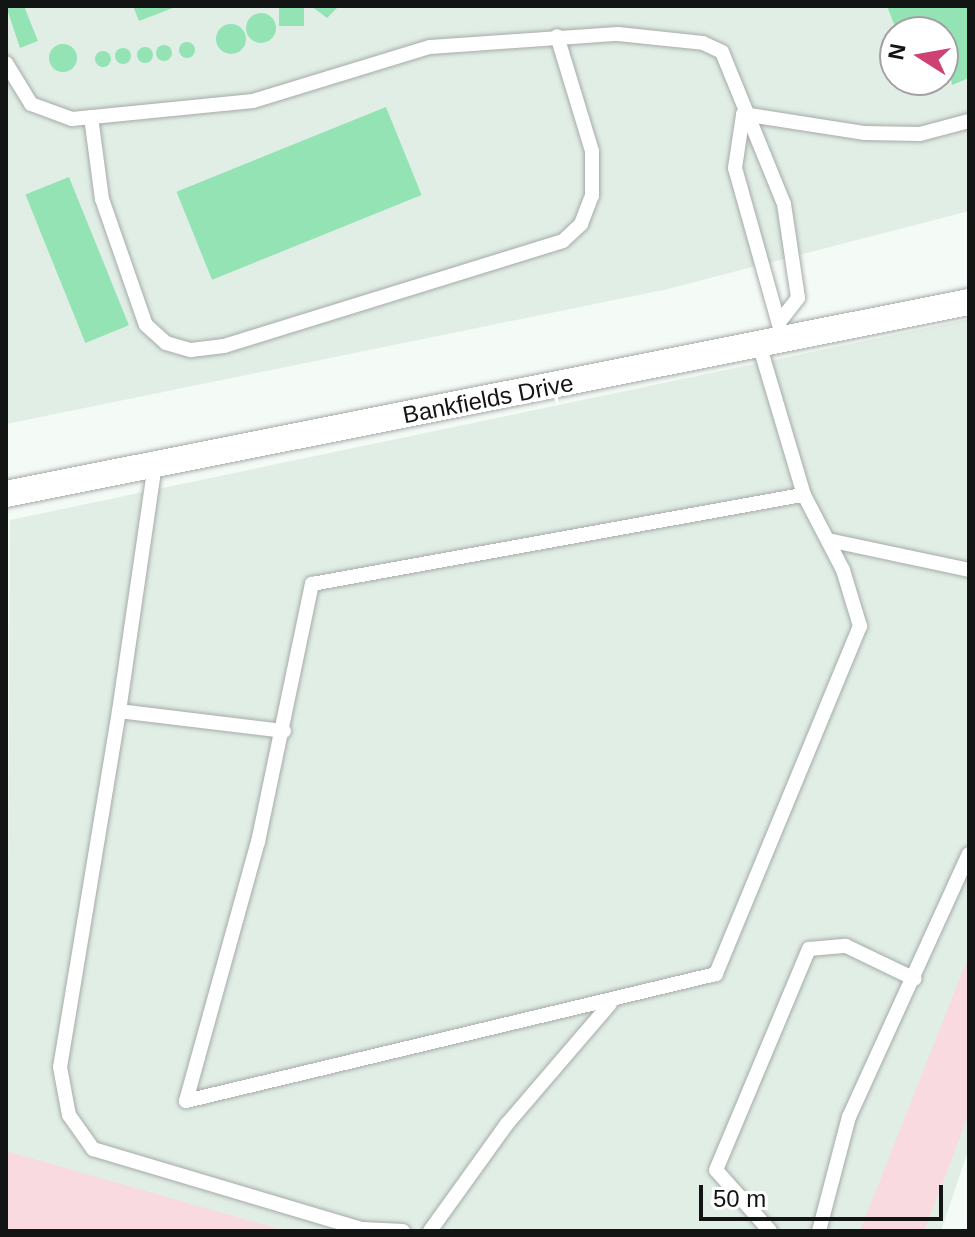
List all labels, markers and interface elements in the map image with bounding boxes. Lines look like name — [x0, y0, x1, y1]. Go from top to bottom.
north arrow — [879, 16, 959, 96]
text: N — [883, 42, 911, 62]
street label: Bankfields Drive — [400, 368, 576, 430]
scale bar — [703, 1169, 947, 1219]
text: 50 m — [713, 1185, 766, 1212]

